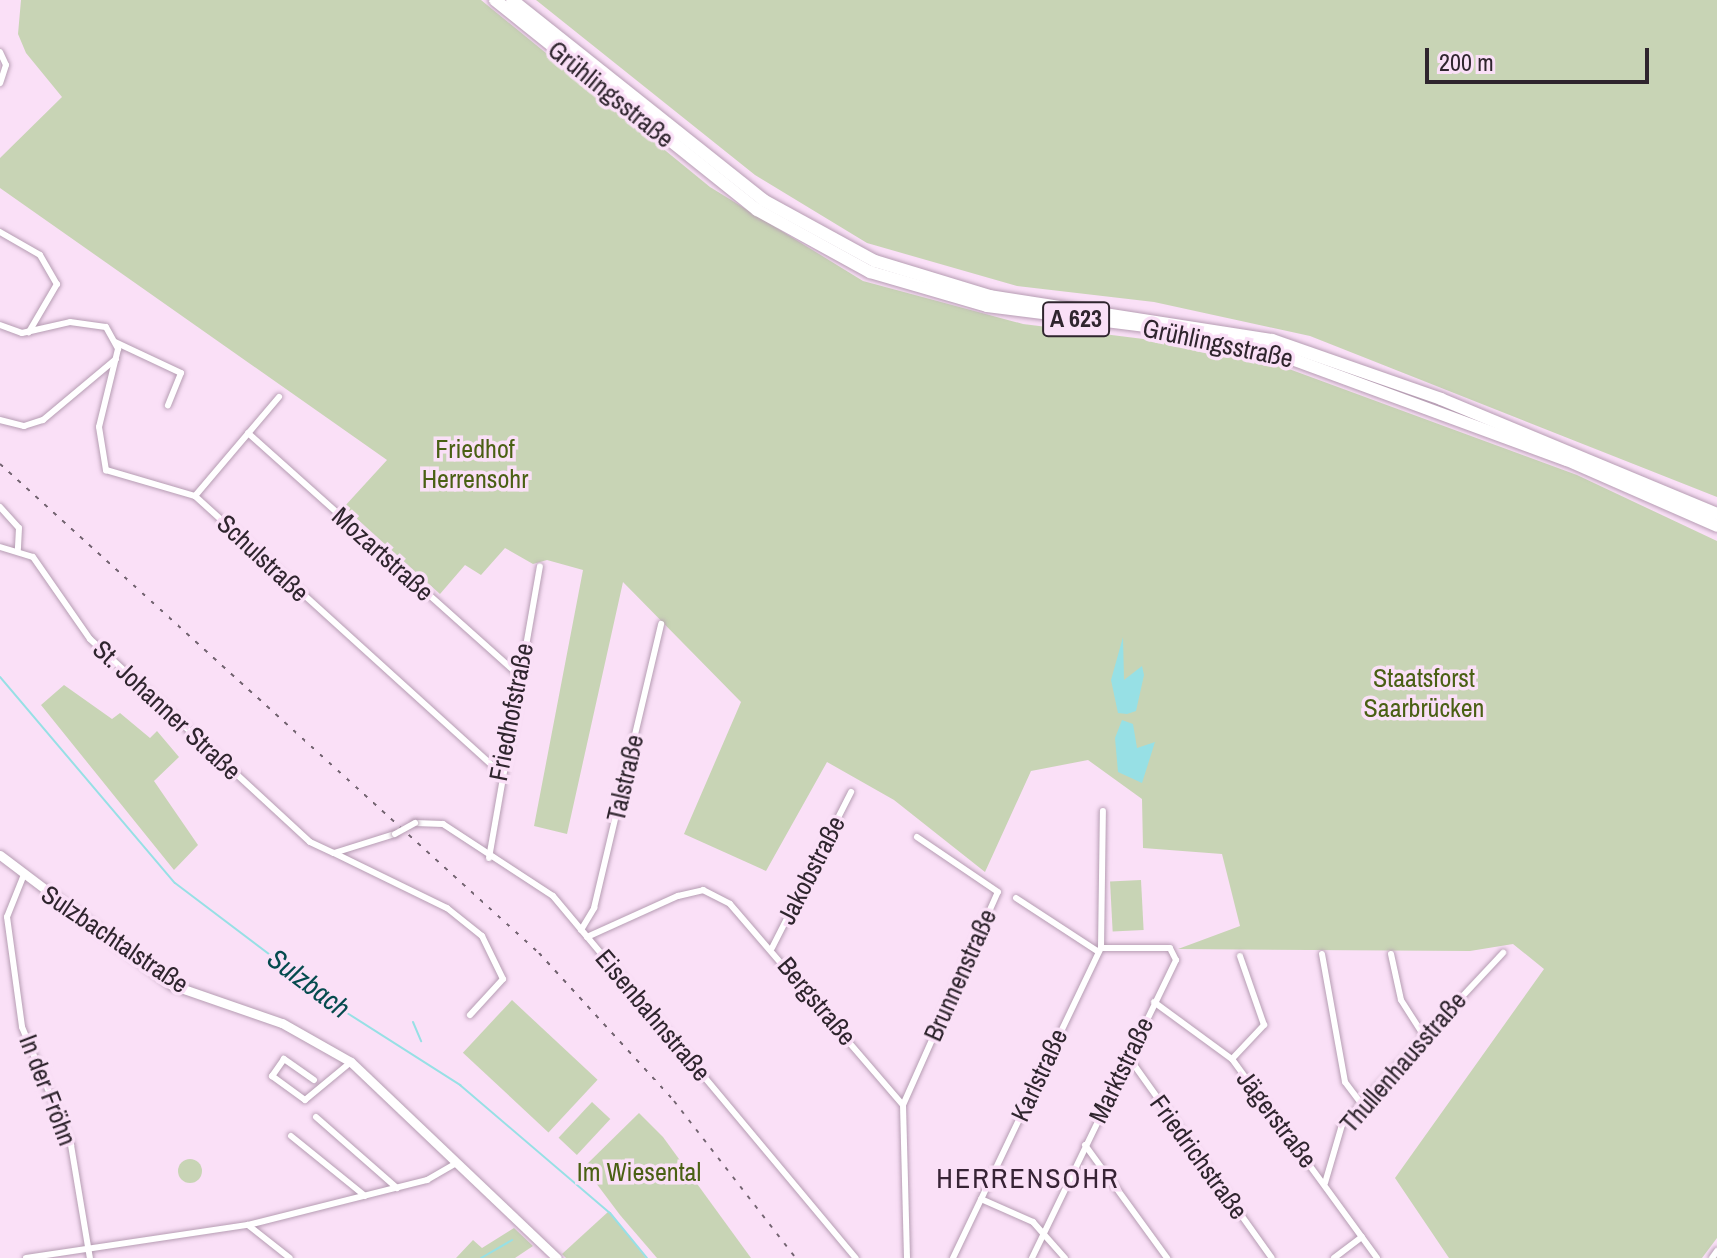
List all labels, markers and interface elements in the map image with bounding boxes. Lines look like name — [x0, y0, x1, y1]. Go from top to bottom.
scale bar — [1429, 32, 1653, 82]
street label: Grühlingsstraße — [542, 34, 680, 154]
text: 200 m — [1439, 46, 1494, 78]
road number: A 623 — [1040, 299, 1112, 339]
street label: Grühlingsstraße — [1140, 312, 1296, 374]
park label: Friedhof Herrensohr — [422, 433, 528, 494]
street label: Mozartstraße — [326, 500, 440, 608]
street label: Schulstraße — [211, 508, 315, 608]
street label: St. Johanner Straße — [87, 634, 247, 786]
street label: Friedhofstraße — [482, 640, 540, 784]
park label: Staatsforst Saarbrücken — [1364, 662, 1484, 724]
street label: Talstraße — [600, 732, 650, 824]
street label: Jakobstraße — [770, 811, 852, 929]
street label: Sulzbachtalstraße — [36, 878, 194, 1000]
street label: Brunnenstraße — [917, 904, 1003, 1046]
water label: Sulzbach — [261, 941, 357, 1025]
street label: Eisenbahnstraße — [589, 943, 717, 1087]
street label: Bergstraße — [771, 951, 863, 1051]
street label: Thullenhausstraße — [1333, 985, 1473, 1139]
street label: Marktstraße — [1082, 1012, 1160, 1128]
street label: Karlstraße — [1004, 1024, 1074, 1126]
street label: In der Fröhn — [13, 1030, 83, 1150]
street label: Jägerstraße — [1230, 1064, 1324, 1174]
street label: Friedrichstraße — [1144, 1089, 1254, 1225]
park label: Im Wiesental — [577, 1156, 701, 1188]
district label: HERRENSOHR — [936, 1161, 1120, 1195]

